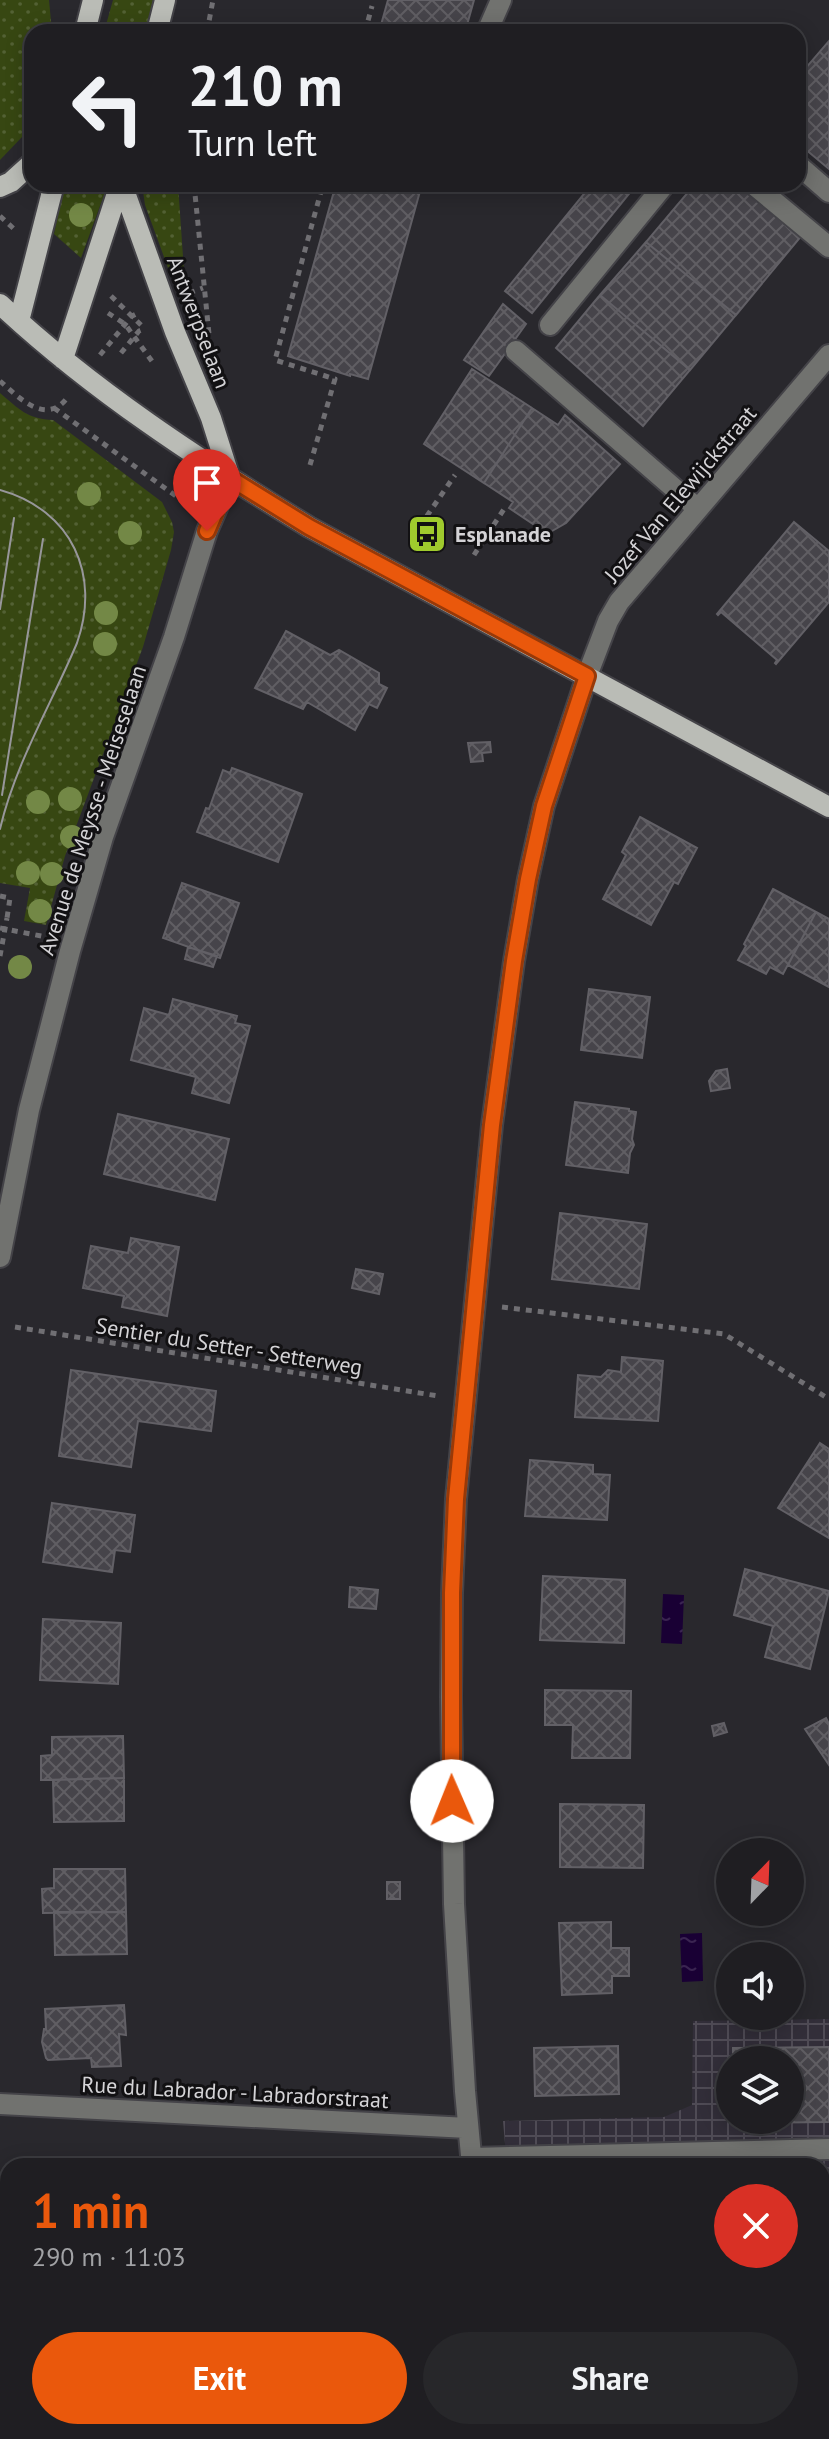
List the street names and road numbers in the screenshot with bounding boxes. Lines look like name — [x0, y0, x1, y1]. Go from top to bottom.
street label: Antwerpselaan — [161, 252, 237, 392]
street label: Jozef Van Elewijckstraat — [597, 400, 762, 589]
street label: Avenue de Meysse - Meiseselaan — [32, 661, 152, 959]
street label: Sentier du Setter - Setterweg — [94, 1311, 364, 1381]
street label: Rue du Labrador - Labradorstraat — [81, 2070, 390, 2114]

